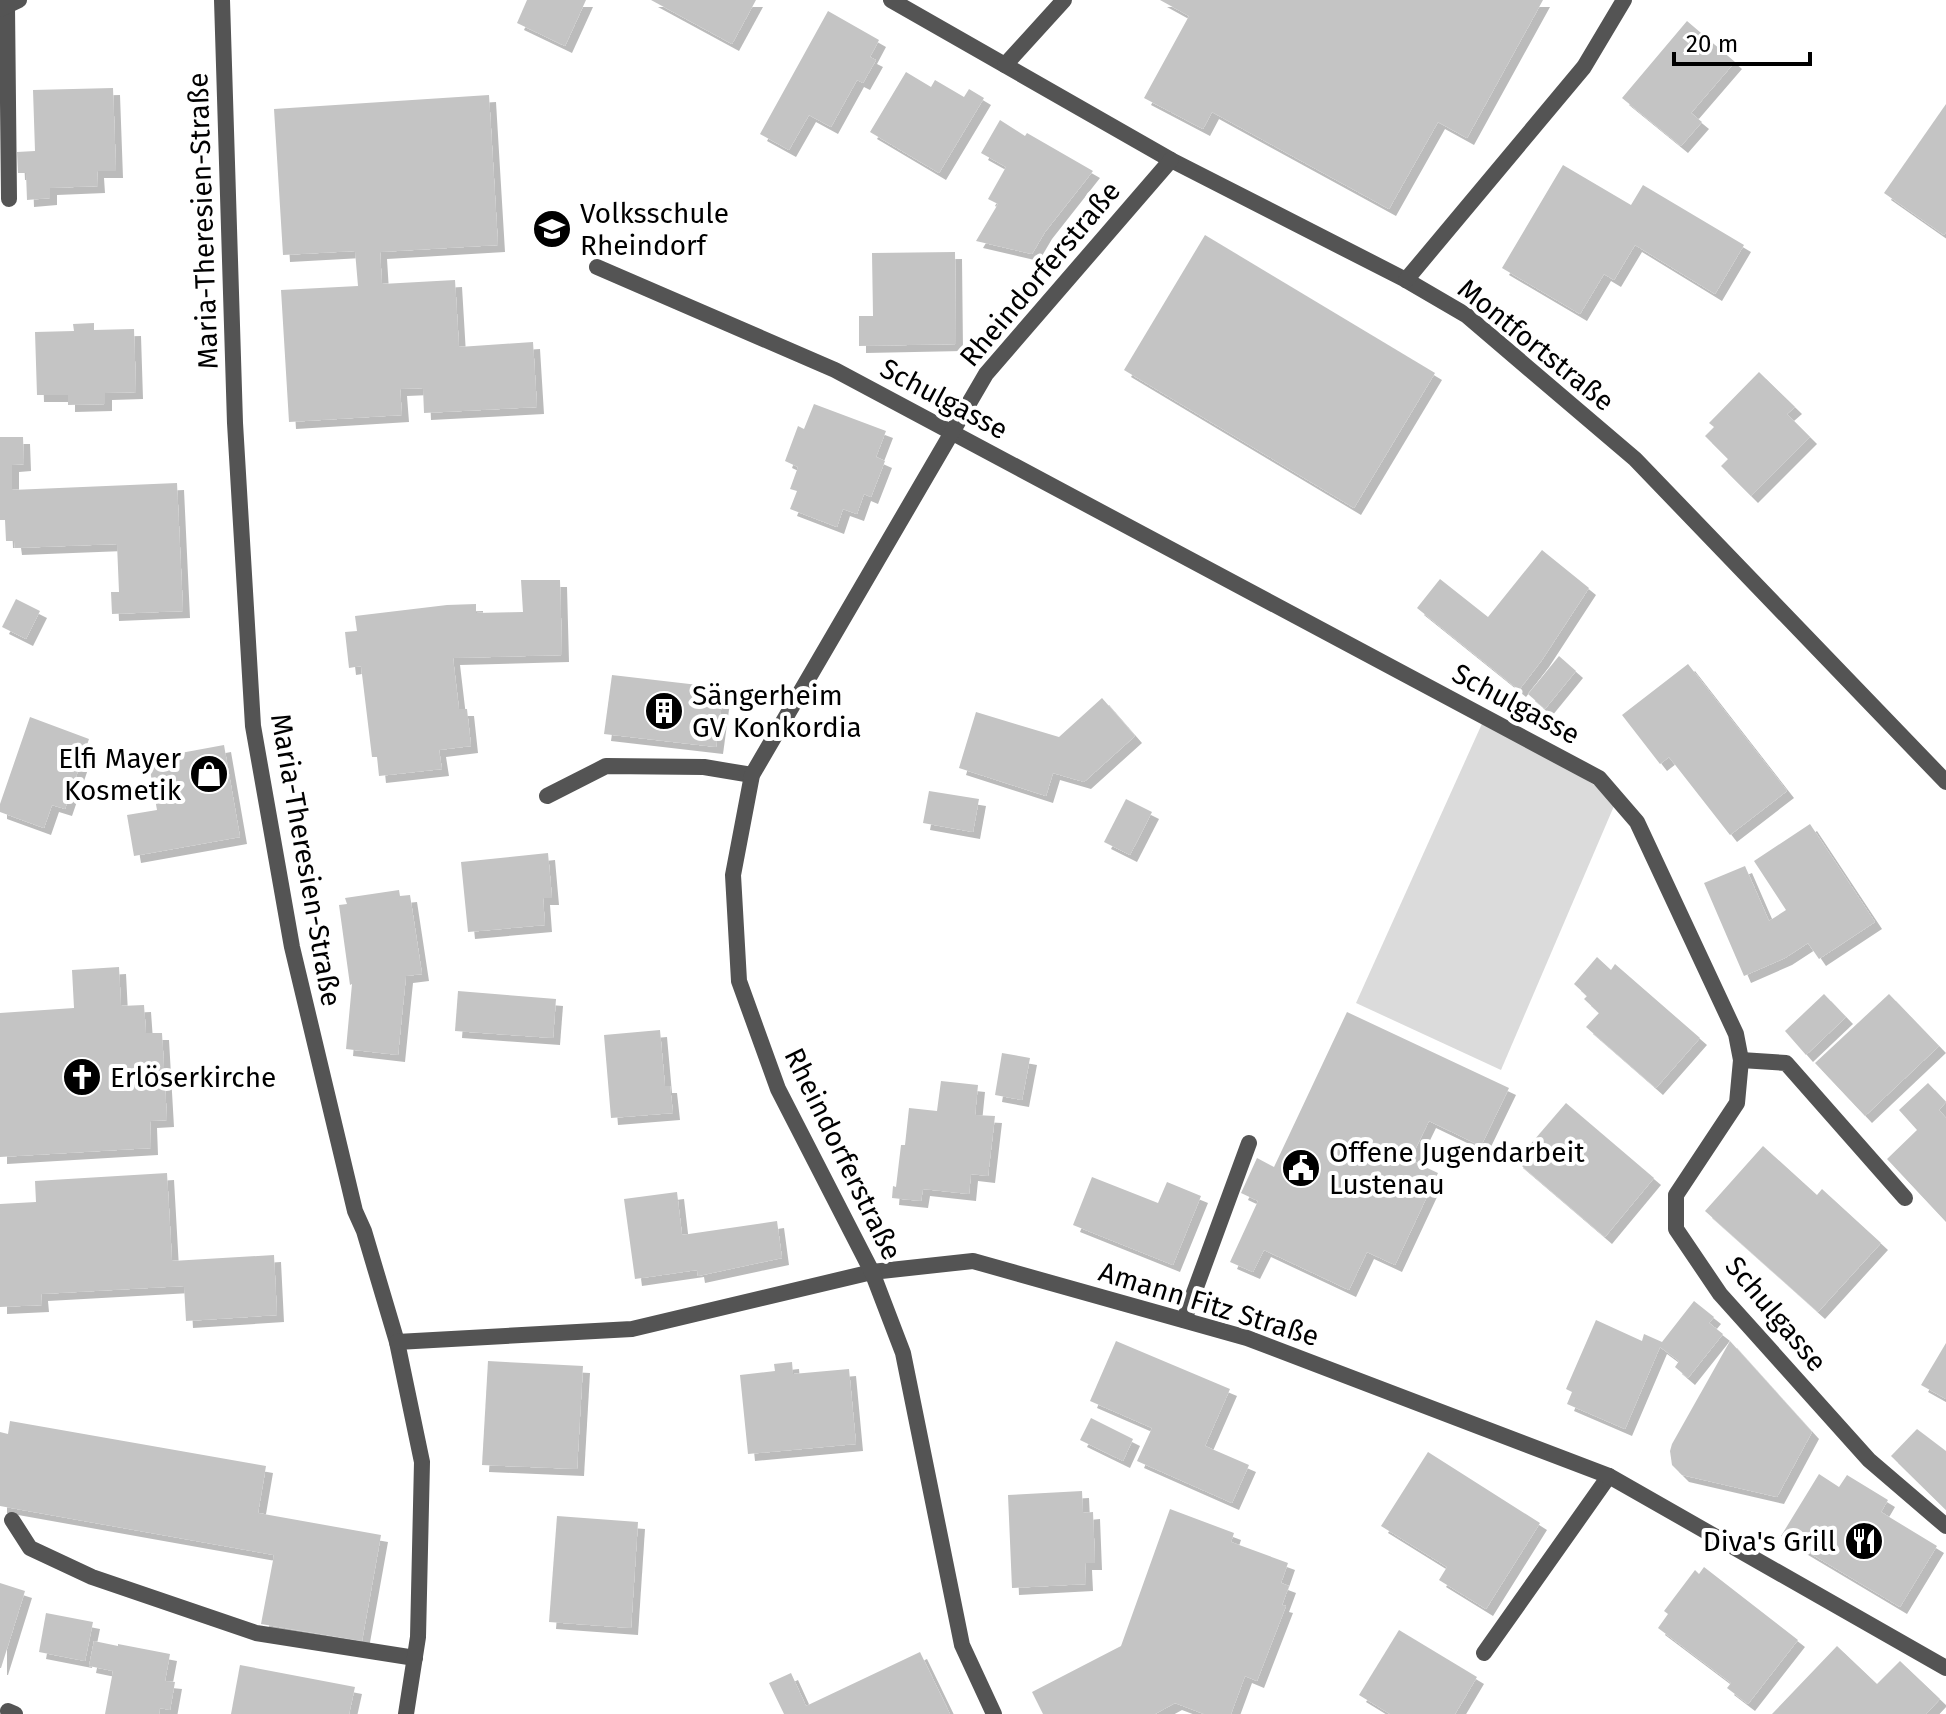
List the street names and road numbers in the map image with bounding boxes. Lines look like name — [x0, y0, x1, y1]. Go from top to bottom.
street label: Maria-Theresien-Straße — [181, 72, 225, 370]
street label: Rheindorferstraße — [953, 175, 1127, 373]
street label: Montfortstraße — [1451, 272, 1621, 418]
street label: Schulgasse — [875, 352, 1013, 446]
street label: Schulgasse — [1447, 657, 1585, 751]
street label: Maria-Theresien-Straße — [264, 711, 348, 1009]
street label: Rheindorferstraße — [777, 1043, 909, 1265]
street label: Schulgasse — [1718, 1250, 1834, 1378]
street label: Amann Fitz Straße — [1095, 1255, 1323, 1353]

